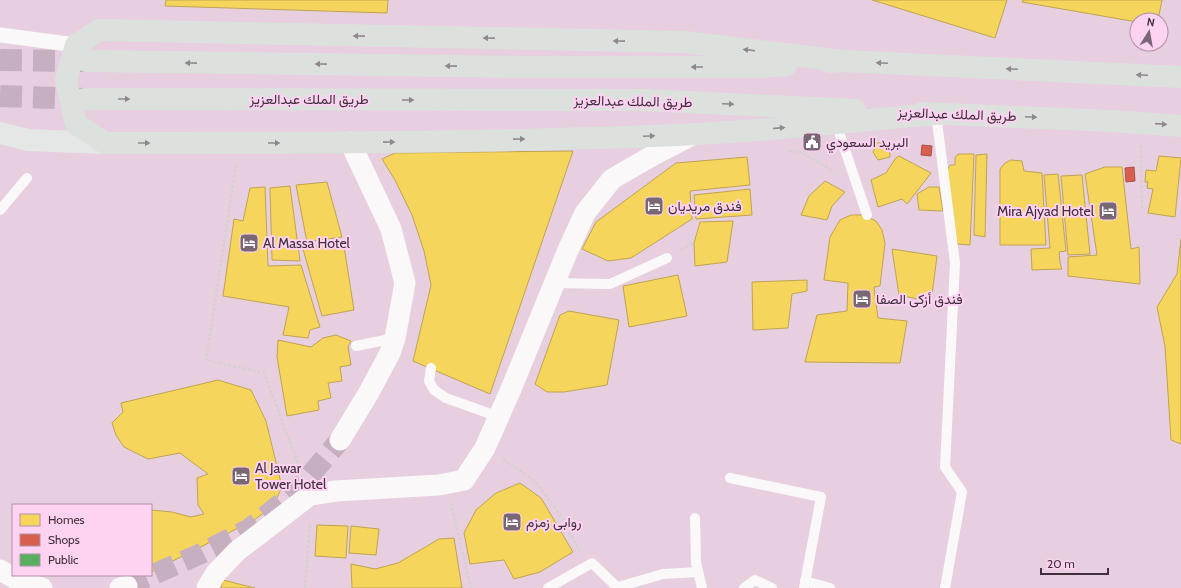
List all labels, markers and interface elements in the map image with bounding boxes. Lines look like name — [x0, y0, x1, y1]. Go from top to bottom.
north arrow — [1129, 12, 1169, 52]
text: N — [1146, 15, 1156, 30]
one-way arrow — [352, 33, 365, 39]
one-way arrow — [483, 35, 495, 42]
one-way arrow — [612, 38, 625, 44]
one-way arrow — [743, 47, 755, 53]
one-way arrow — [185, 59, 197, 66]
one-way arrow — [876, 60, 888, 67]
one-way arrow — [314, 61, 327, 67]
one-way arrow — [444, 63, 457, 69]
one-way arrow — [690, 64, 703, 70]
one-way arrow — [1006, 66, 1018, 73]
one-way arrow — [1136, 72, 1148, 79]
street label: طريق الملك عبدالعزيز — [248, 90, 369, 108]
street label: طريق الملك عبدالعزيز — [572, 91, 693, 111]
one-way arrow — [118, 96, 131, 102]
one-way arrow — [402, 97, 415, 103]
one-way arrow — [722, 101, 735, 107]
street label: طريق الملك عبدالعزيز — [896, 103, 1017, 125]
one-way arrow — [1025, 114, 1037, 121]
one-way arrow — [1155, 121, 1167, 128]
one-way arrow — [773, 125, 785, 132]
public building icon: البريد السعودي — [801, 131, 823, 153]
one-way arrow — [643, 133, 655, 140]
place label: البريد السعودي — [826, 133, 908, 154]
one-way arrow — [513, 136, 526, 142]
one-way arrow — [383, 138, 395, 145]
one-way arrow — [138, 140, 151, 146]
one-way arrow — [268, 140, 281, 146]
hotel icon: فندق مريديان — [643, 195, 665, 217]
place label: فندق مريديان — [668, 197, 742, 215]
hotel icon: Mira Ajyad Hotel — [1097, 200, 1119, 222]
place label: Mira Ajyad Hotel — [997, 202, 1095, 220]
hotel icon: Al Massa Hotel — [238, 232, 260, 254]
place label: Al Massa Hotel — [263, 234, 351, 252]
hotel icon: فندق أزكى الصفا — [851, 288, 873, 310]
place label: فندق أزكى الصفا — [876, 290, 963, 308]
place label: Al Jawar Tower Hotel — [255, 459, 327, 493]
hotel icon: Al Jawar Tower Hotel — [230, 465, 252, 487]
legend — [12, 504, 152, 576]
hotel icon: روابی زمزم — [501, 511, 523, 533]
text: Homes — [48, 512, 85, 527]
place label: روابی زمزم — [526, 513, 582, 531]
text: Shops — [48, 532, 80, 547]
scale bar — [1041, 550, 1108, 576]
text: Public — [48, 552, 79, 567]
text: 20 m — [1047, 556, 1075, 571]

